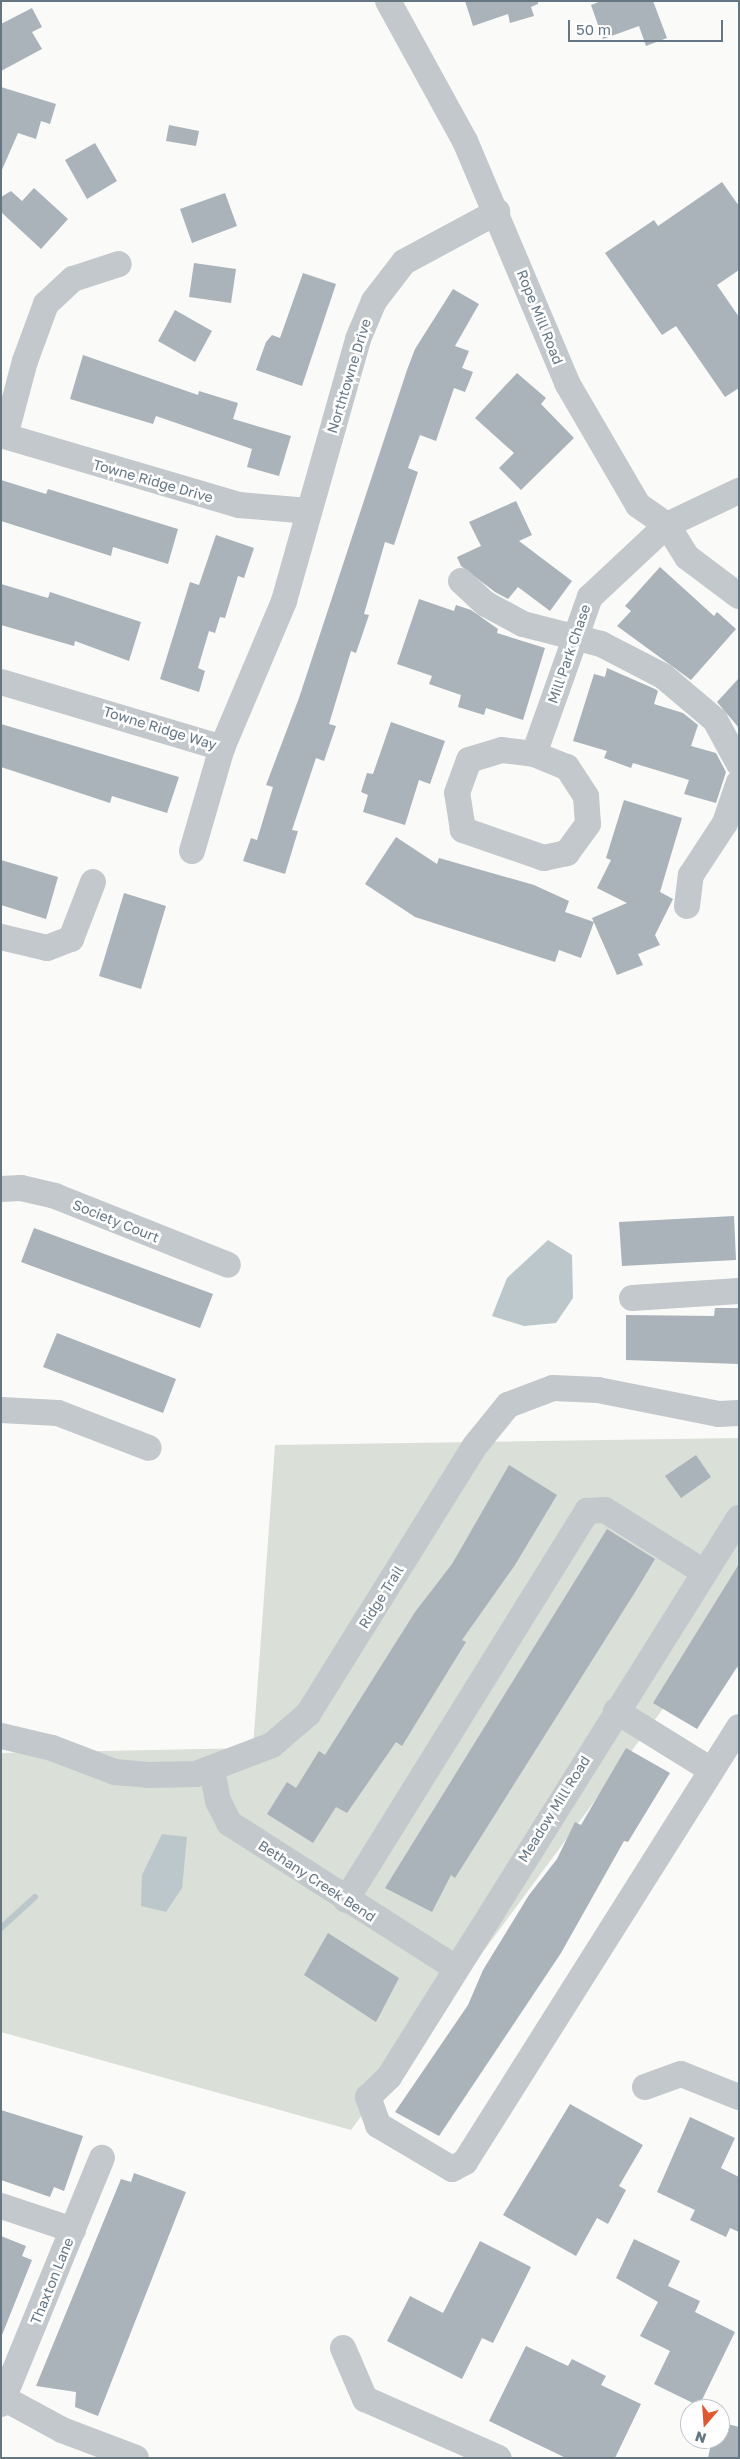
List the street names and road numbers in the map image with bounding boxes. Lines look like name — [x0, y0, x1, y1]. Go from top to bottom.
street label: Rope Mill Road — [513, 267, 567, 367]
street label: Northtowne Drive — [324, 317, 374, 435]
street label: Towne Ridge Drive — [91, 456, 215, 506]
street label: Mill Park Chase — [544, 602, 594, 706]
street label: Towne Ridge Way — [101, 703, 219, 753]
street label: Society Court — [70, 1196, 162, 1246]
street label: Ridge Trail — [355, 1562, 407, 1632]
street label: Meadow Mill Road — [514, 1753, 594, 1865]
street label: Bethany Creek Bend — [255, 1837, 379, 1925]
street label: Thaxton Lane — [27, 2235, 77, 2327]

